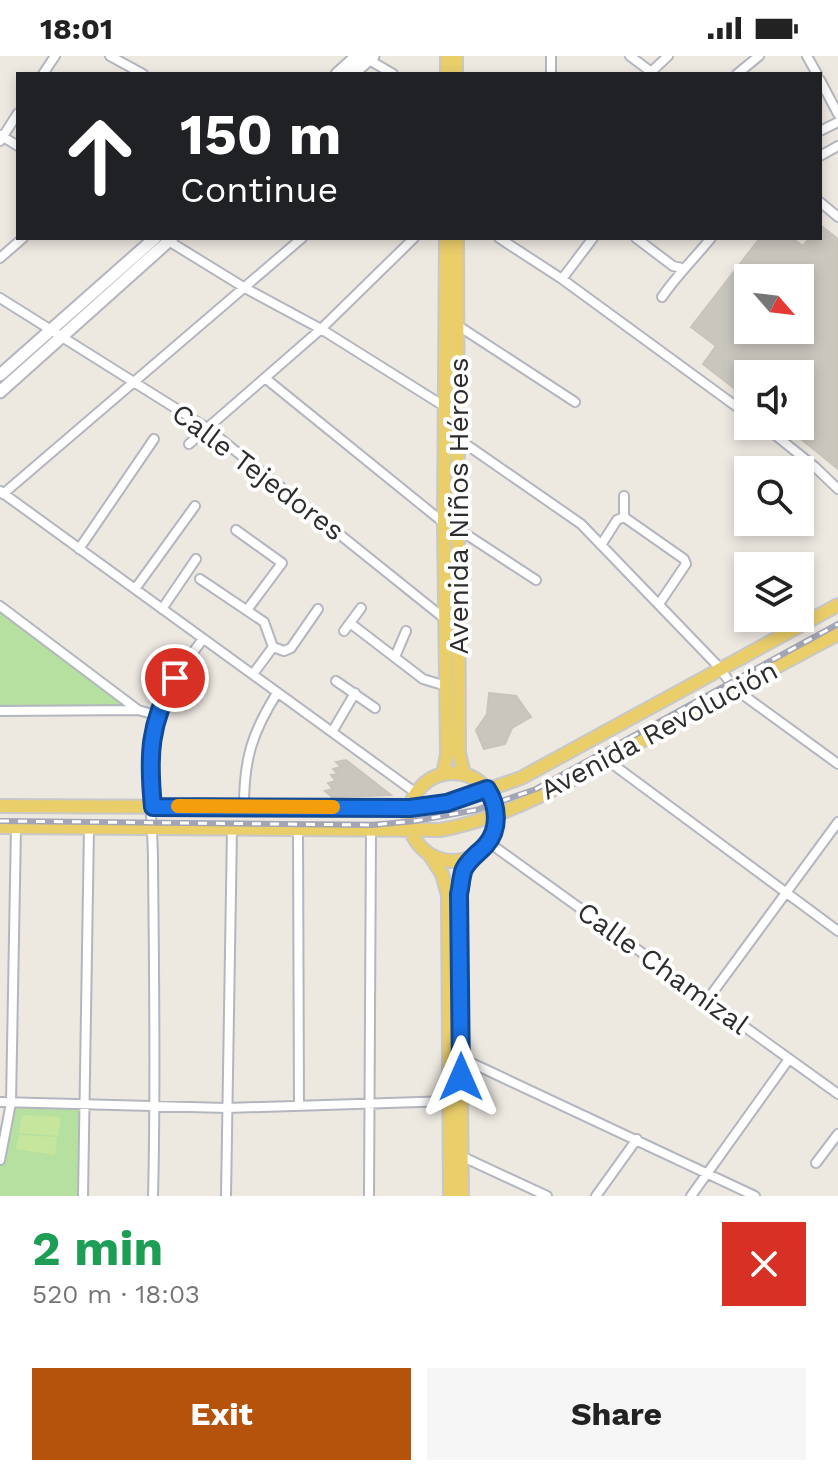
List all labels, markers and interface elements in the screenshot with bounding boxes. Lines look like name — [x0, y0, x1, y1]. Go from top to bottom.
text: 18:01 — [40, 11, 113, 46]
text: 150 m — [180, 102, 342, 168]
icon: ahead — [48, 104, 152, 208]
text: Continue — [180, 169, 338, 211]
north arrow — [734, 264, 814, 344]
map controls — [734, 264, 814, 632]
street label: Avenida Niños Héroes — [442, 358, 475, 654]
button: sound — [734, 360, 814, 440]
street label: Calle Tejedores — [165, 397, 351, 547]
button: search — [734, 456, 814, 536]
button: layers — [734, 552, 814, 632]
pin — [141, 644, 209, 712]
street label: Avenida Revolución — [535, 654, 783, 806]
icon: arrive — [153, 656, 197, 700]
street label: Calle Chamizal — [571, 895, 755, 1041]
position arrow — [419, 1035, 503, 1119]
text: 2 min — [32, 1220, 163, 1277]
button: close — [722, 1222, 806, 1306]
text: 520 m · 18:03 — [32, 1279, 200, 1309]
button: Exit — [32, 1368, 411, 1460]
button: Share — [427, 1368, 806, 1460]

